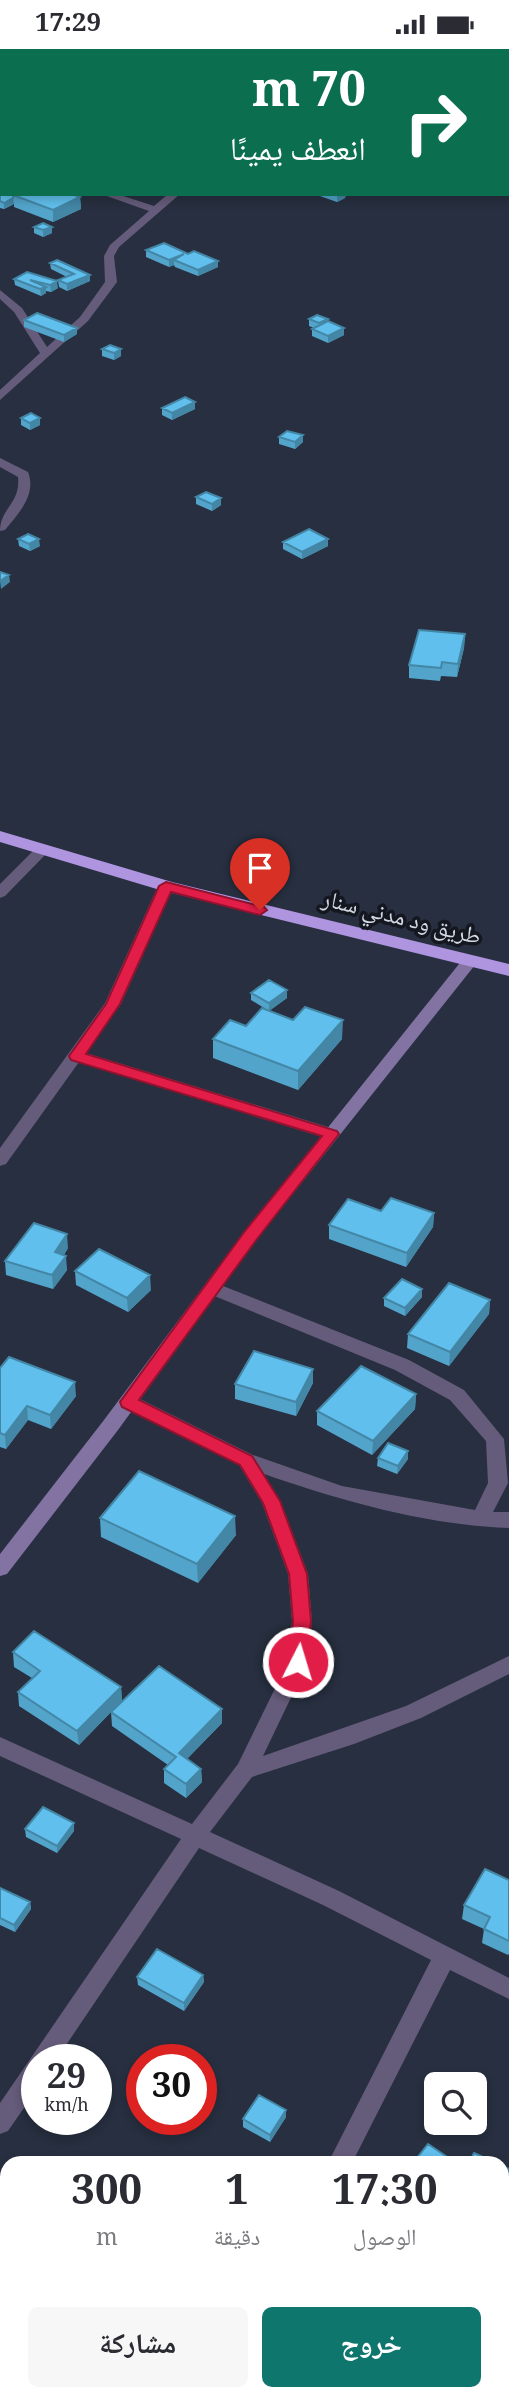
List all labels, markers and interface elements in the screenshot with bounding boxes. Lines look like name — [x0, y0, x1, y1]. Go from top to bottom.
text: 17:29 — [35, 3, 101, 47]
text: 70 m — [252, 54, 366, 137]
icon: right — [390, 77, 481, 168]
text: انعطف يمينًا — [230, 126, 366, 180]
pin — [230, 838, 290, 910]
icon: arrive — [241, 849, 279, 887]
street label: طريق ود مدني سنار — [316, 881, 485, 959]
position arrow — [261, 1625, 335, 1699]
speed limit sign: 30 — [126, 2044, 217, 2135]
text: 29 — [47, 2051, 86, 2110]
map controls — [424, 2072, 487, 2135]
button: search — [424, 2072, 487, 2135]
text: km/h — [44, 2092, 89, 2122]
text: 300 — [72, 2159, 142, 2231]
text: 1 — [225, 2159, 249, 2231]
text: 17:30 — [332, 2159, 437, 2231]
text: m — [96, 2220, 118, 2260]
text: دقيقة — [214, 2220, 260, 2260]
text: الوصول — [353, 2220, 417, 2260]
button: مشاركة — [28, 2307, 248, 2387]
button: خروج — [262, 2307, 481, 2387]

